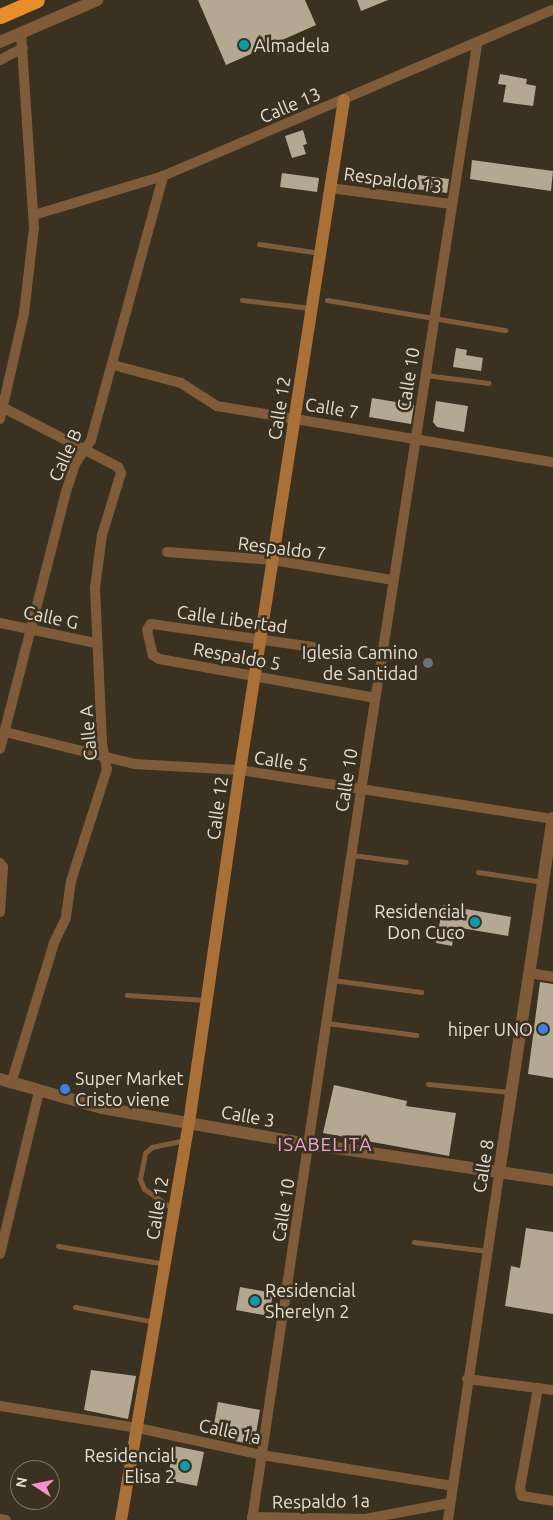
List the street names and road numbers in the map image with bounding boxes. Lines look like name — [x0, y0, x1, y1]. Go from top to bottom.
street label: Calle 13 — [256, 83, 324, 127]
street label: Respaldo 13 — [343, 162, 443, 198]
street label: Calle 10 — [392, 346, 424, 412]
street label: Calle 12 — [263, 375, 295, 441]
street label: Calle 7 — [304, 393, 360, 423]
street label: Calle B — [44, 425, 86, 485]
street label: Respaldo 7 — [237, 532, 327, 564]
street label: Calle G — [21, 601, 81, 633]
street label: Calle Libertad — [175, 601, 289, 637]
street label: Respaldo 5 — [191, 638, 283, 674]
street label: Calle A — [75, 704, 101, 762]
street label: Calle 5 — [253, 746, 309, 776]
street label: Calle 10 — [330, 747, 362, 813]
street label: Calle 12 — [202, 775, 232, 841]
street label: Calle 3 — [220, 1101, 276, 1131]
street label: Calle 8 — [468, 1138, 498, 1194]
street label: Calle 12 — [141, 1175, 173, 1241]
street label: Calle 10 — [267, 1177, 299, 1243]
street label: Calle 1a — [197, 1414, 263, 1448]
street label: Respaldo 1a — [272, 1489, 370, 1513]

